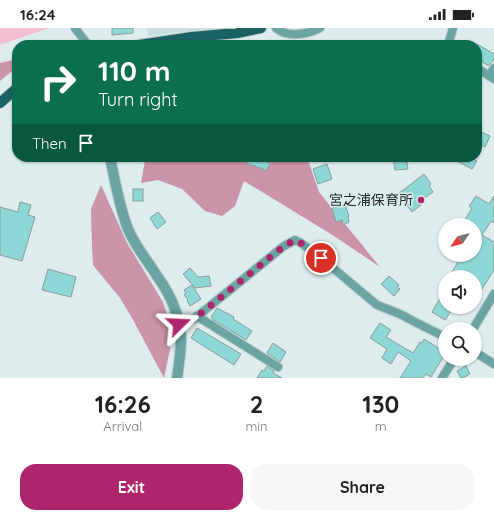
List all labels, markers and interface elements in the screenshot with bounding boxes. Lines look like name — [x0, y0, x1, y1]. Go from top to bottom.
text: 16:24 — [20, 5, 56, 24]
text: 110 m — [98, 53, 171, 88]
icon: right — [32, 56, 84, 108]
text: Turn right — [98, 88, 178, 111]
icon: arrive — [75, 132, 97, 154]
text: Then — [32, 134, 67, 153]
place label: 宮之浦保育所 — [329, 191, 413, 209]
marker: 宮之浦保育所 — [416, 195, 426, 205]
north arrow — [438, 218, 482, 262]
map controls — [438, 218, 482, 366]
pin — [304, 241, 338, 275]
icon: arrive — [310, 247, 332, 269]
button: sound — [438, 270, 482, 314]
position arrow — [158, 303, 200, 345]
button: search — [438, 322, 482, 366]
text: 16:26 — [95, 389, 151, 419]
text: 2 — [250, 389, 263, 419]
text: 130 — [362, 389, 399, 419]
text: Arrival — [103, 418, 142, 434]
text: min — [245, 418, 268, 434]
text: m — [375, 418, 387, 434]
button: Exit — [20, 464, 243, 510]
button: Share — [251, 464, 474, 510]

